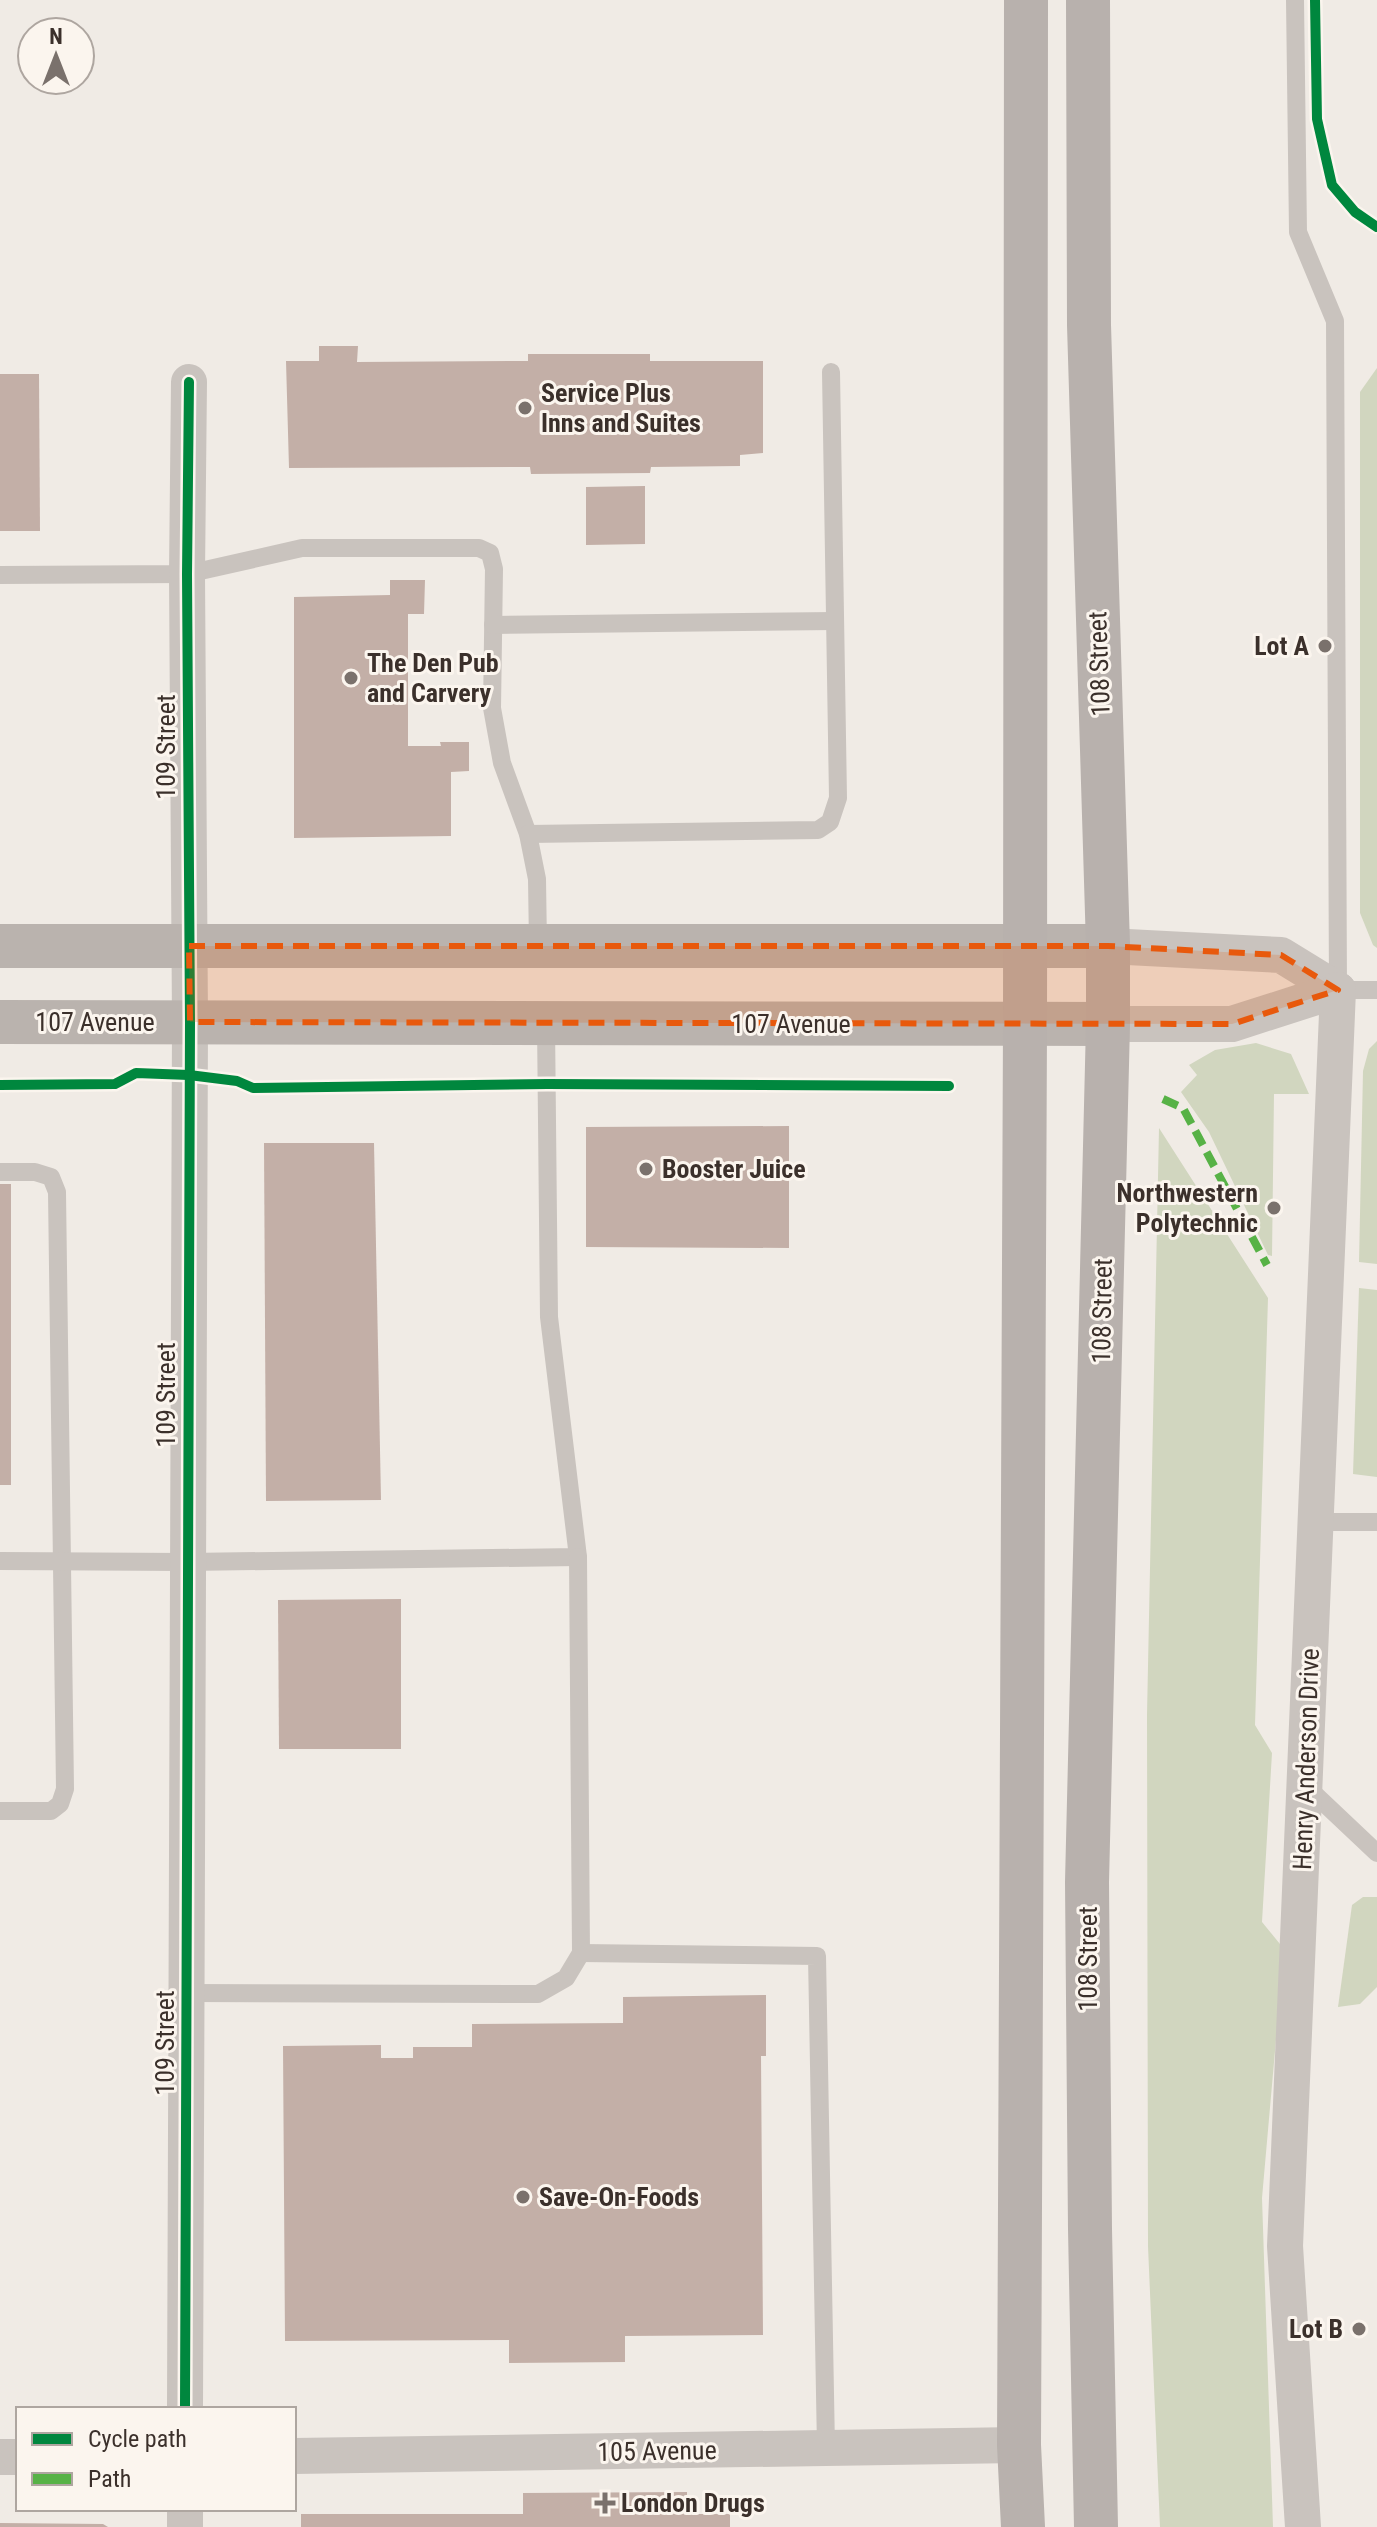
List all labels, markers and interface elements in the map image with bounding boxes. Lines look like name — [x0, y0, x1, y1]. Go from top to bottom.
north arrow — [16, 16, 96, 96]
text: N — [49, 24, 63, 49]
place label: Service Plus Inns and Suites — [541, 378, 701, 438]
marker: Service Plus Inns and Suites — [516, 399, 534, 417]
street label: 108 Street — [1082, 611, 1116, 717]
place label: Lot A — [1254, 631, 1309, 661]
marker: Lot A — [1316, 637, 1334, 655]
place label: The Den Pub and Carvery — [367, 648, 499, 708]
marker: The Den Pub and Carvery — [342, 669, 360, 687]
street label: 109 Street — [151, 694, 181, 800]
street label: 107 Avenue — [35, 1007, 155, 1037]
street label: 107 Avenue — [731, 1009, 851, 1039]
place label: Booster Juice — [662, 1154, 806, 1184]
marker: Booster Juice — [637, 1160, 655, 1178]
place label: Northwestern Polytechnic — [1117, 1178, 1258, 1238]
marker: Northwestern Polytechnic — [1265, 1199, 1283, 1217]
street label: 108 Street — [1086, 1258, 1118, 1364]
street label: 109 Street — [151, 1342, 181, 1448]
street label: Henry Anderson Drive — [1287, 1648, 1325, 1870]
street label: 108 Street — [1073, 1906, 1103, 2012]
street label: 109 Street — [150, 1990, 180, 2096]
place label: Save-On-Foods — [539, 2182, 699, 2212]
marker: Save-On-Foods — [514, 2188, 532, 2206]
place label: Lot B — [1289, 2314, 1343, 2344]
marker: Lot B — [1350, 2320, 1368, 2338]
legend — [16, 2407, 296, 2511]
text: Cycle path — [88, 2425, 187, 2453]
street label: 105 Avenue — [597, 2435, 717, 2467]
text: Path — [88, 2465, 131, 2493]
place label: London Drugs — [621, 2488, 765, 2518]
marker: London Drugs — [596, 2494, 614, 2512]

